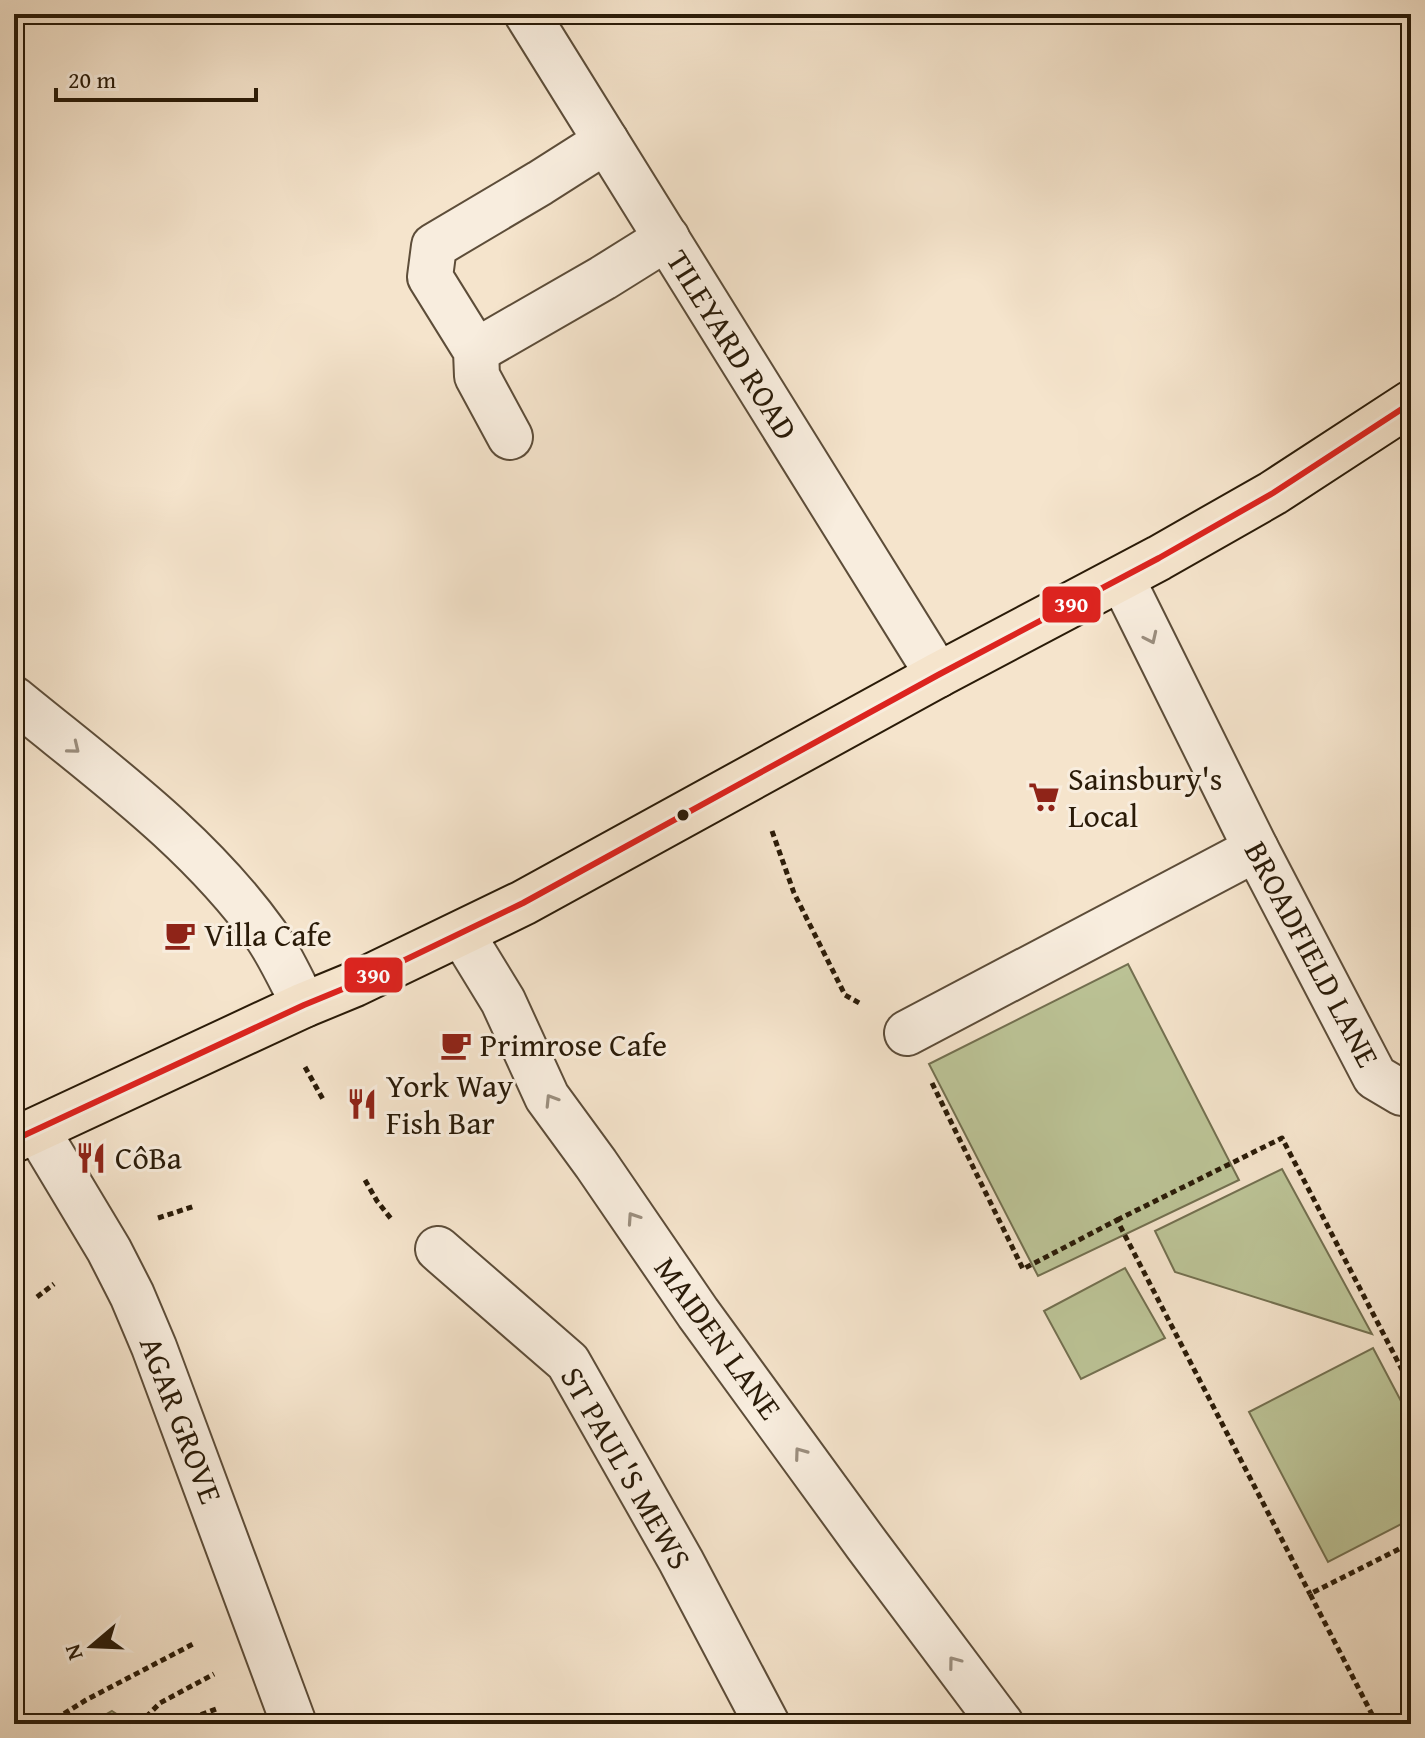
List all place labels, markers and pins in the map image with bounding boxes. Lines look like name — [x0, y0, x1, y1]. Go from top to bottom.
place label: Sainsbury's Local — [1068, 755, 1222, 839]
supermarket icon: Sainsbury's Local — [1027, 780, 1061, 814]
unlabelled marker — [675, 807, 691, 823]
place label: Villa Cafe — [204, 911, 332, 958]
cafe icon: Villa Cafe — [163, 918, 197, 952]
place label: Primrose Cafe — [480, 1021, 667, 1068]
cafe icon: Primrose Cafe — [439, 1028, 473, 1062]
place label: York Way Fish Bar — [386, 1062, 513, 1146]
restaurant icon: York Way Fish Bar — [345, 1087, 379, 1121]
place label: CôBa — [115, 1134, 182, 1181]
restaurant icon: CôBa — [74, 1141, 108, 1175]

